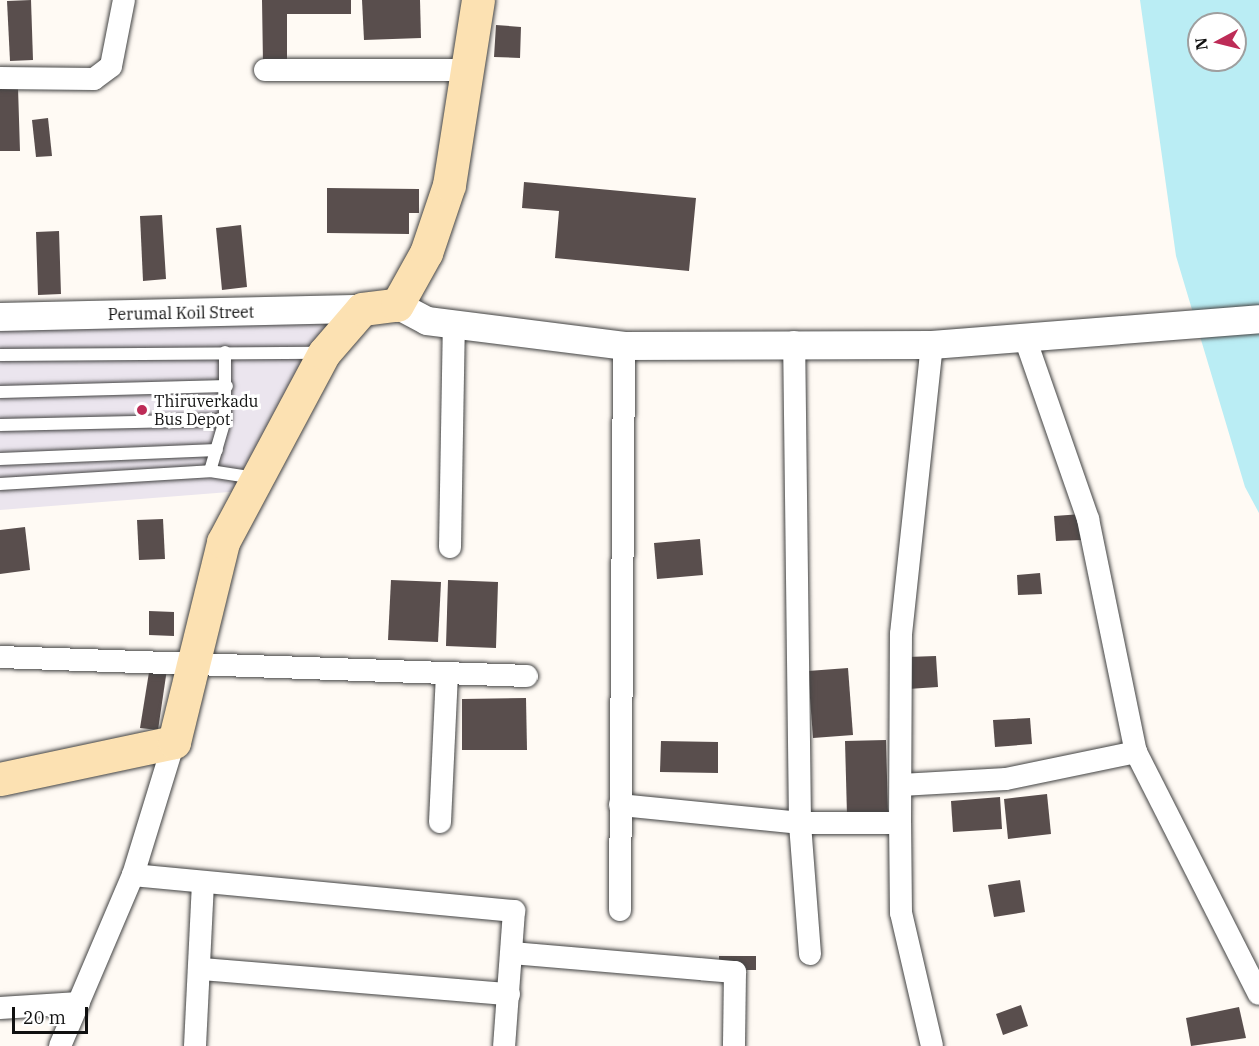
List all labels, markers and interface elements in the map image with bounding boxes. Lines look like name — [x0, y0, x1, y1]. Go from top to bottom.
north arrow — [1187, 12, 1247, 72]
text: N — [1190, 36, 1212, 51]
street label: Perumal Koil Street — [108, 302, 254, 324]
place label: Thiruverkadu Bus Depot — [154, 391, 259, 429]
marker: Thiruverkadu Bus Depot — [135, 403, 149, 417]
scale bar — [15, 995, 92, 1033]
text: 20 m — [23, 1006, 66, 1029]

